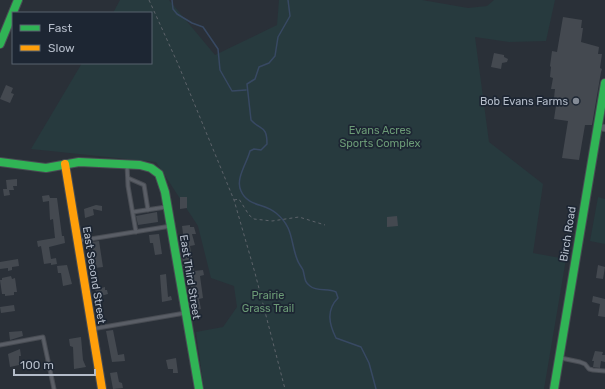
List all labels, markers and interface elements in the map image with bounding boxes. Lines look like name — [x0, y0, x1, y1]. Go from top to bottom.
legend — [12, 12, 152, 64]
text: Fast — [48, 21, 72, 35]
text: Slow — [48, 41, 75, 55]
place label: Bob Evans Farms — [480, 95, 568, 108]
marker: Bob Evans Farms — [571, 96, 581, 106]
park label: Evans Acres Sports Complex — [339, 124, 421, 150]
street label: Birch Road — [557, 206, 579, 262]
street label: East Second Street — [80, 225, 108, 325]
street label: East Third Street — [177, 234, 203, 321]
park label: Prairie Grass Trail — [242, 289, 294, 315]
scale bar — [14, 351, 95, 377]
text: 100 m — [20, 358, 54, 372]

